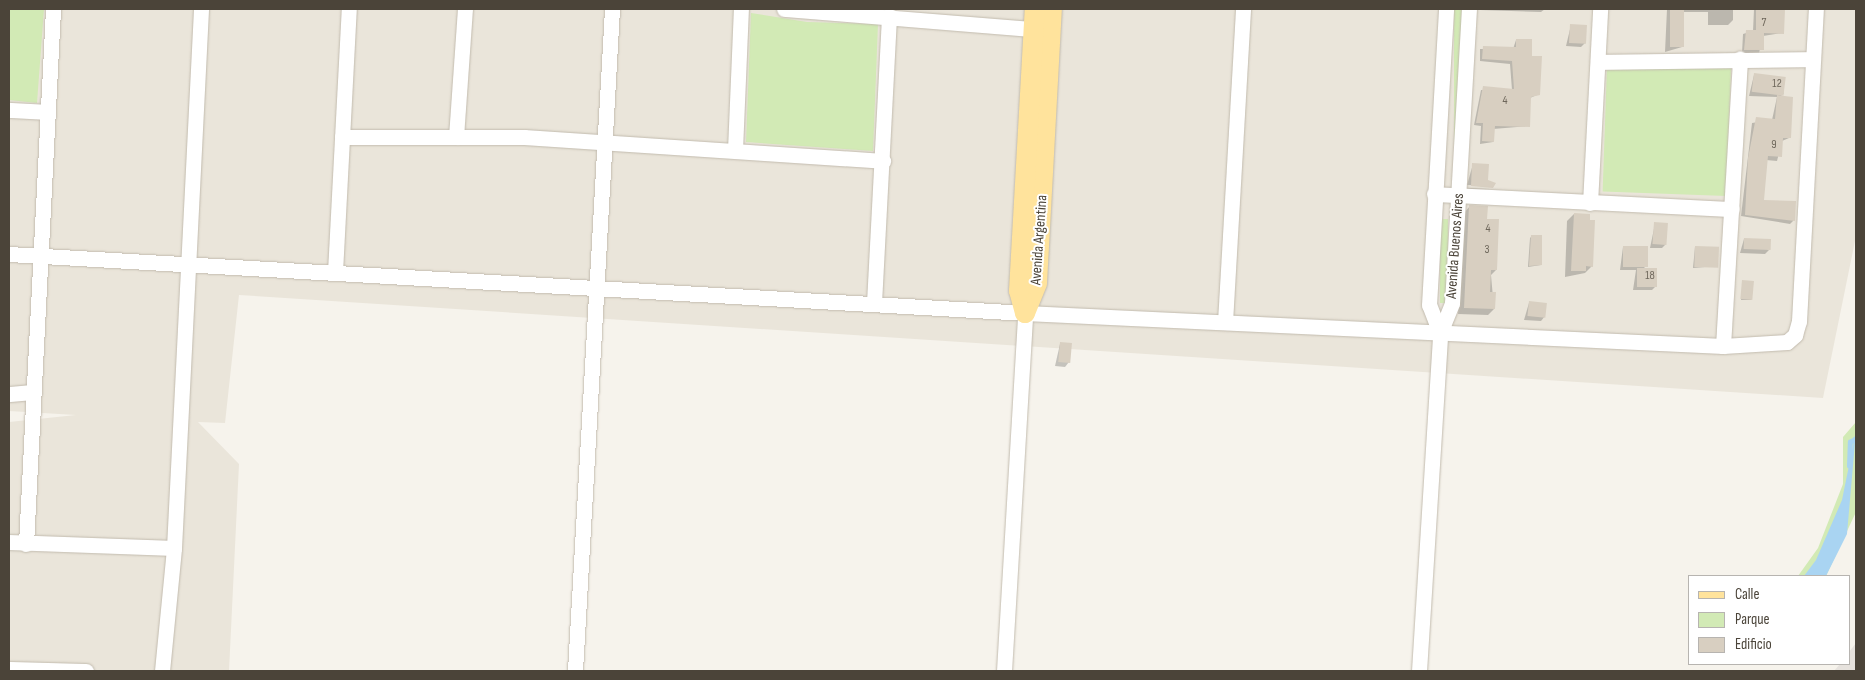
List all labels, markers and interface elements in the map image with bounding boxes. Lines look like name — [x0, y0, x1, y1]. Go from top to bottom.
house number: 7 — [1762, 16, 1766, 30]
house number: 12 — [1772, 77, 1782, 91]
house number: 4 — [1502, 94, 1508, 108]
house number: 9 — [1771, 138, 1777, 152]
street label: Avenida Buenos Aires — [1442, 193, 1468, 299]
street label: Avenida Argentina — [1027, 194, 1051, 286]
house number: 4 — [1485, 222, 1491, 236]
house number: 3 — [1484, 243, 1490, 257]
house number: 18 — [1645, 269, 1655, 283]
legend — [1688, 575, 1850, 665]
text: Calle — [1735, 585, 1759, 604]
text: Parque — [1735, 610, 1770, 629]
text: Edificio — [1735, 635, 1772, 654]

